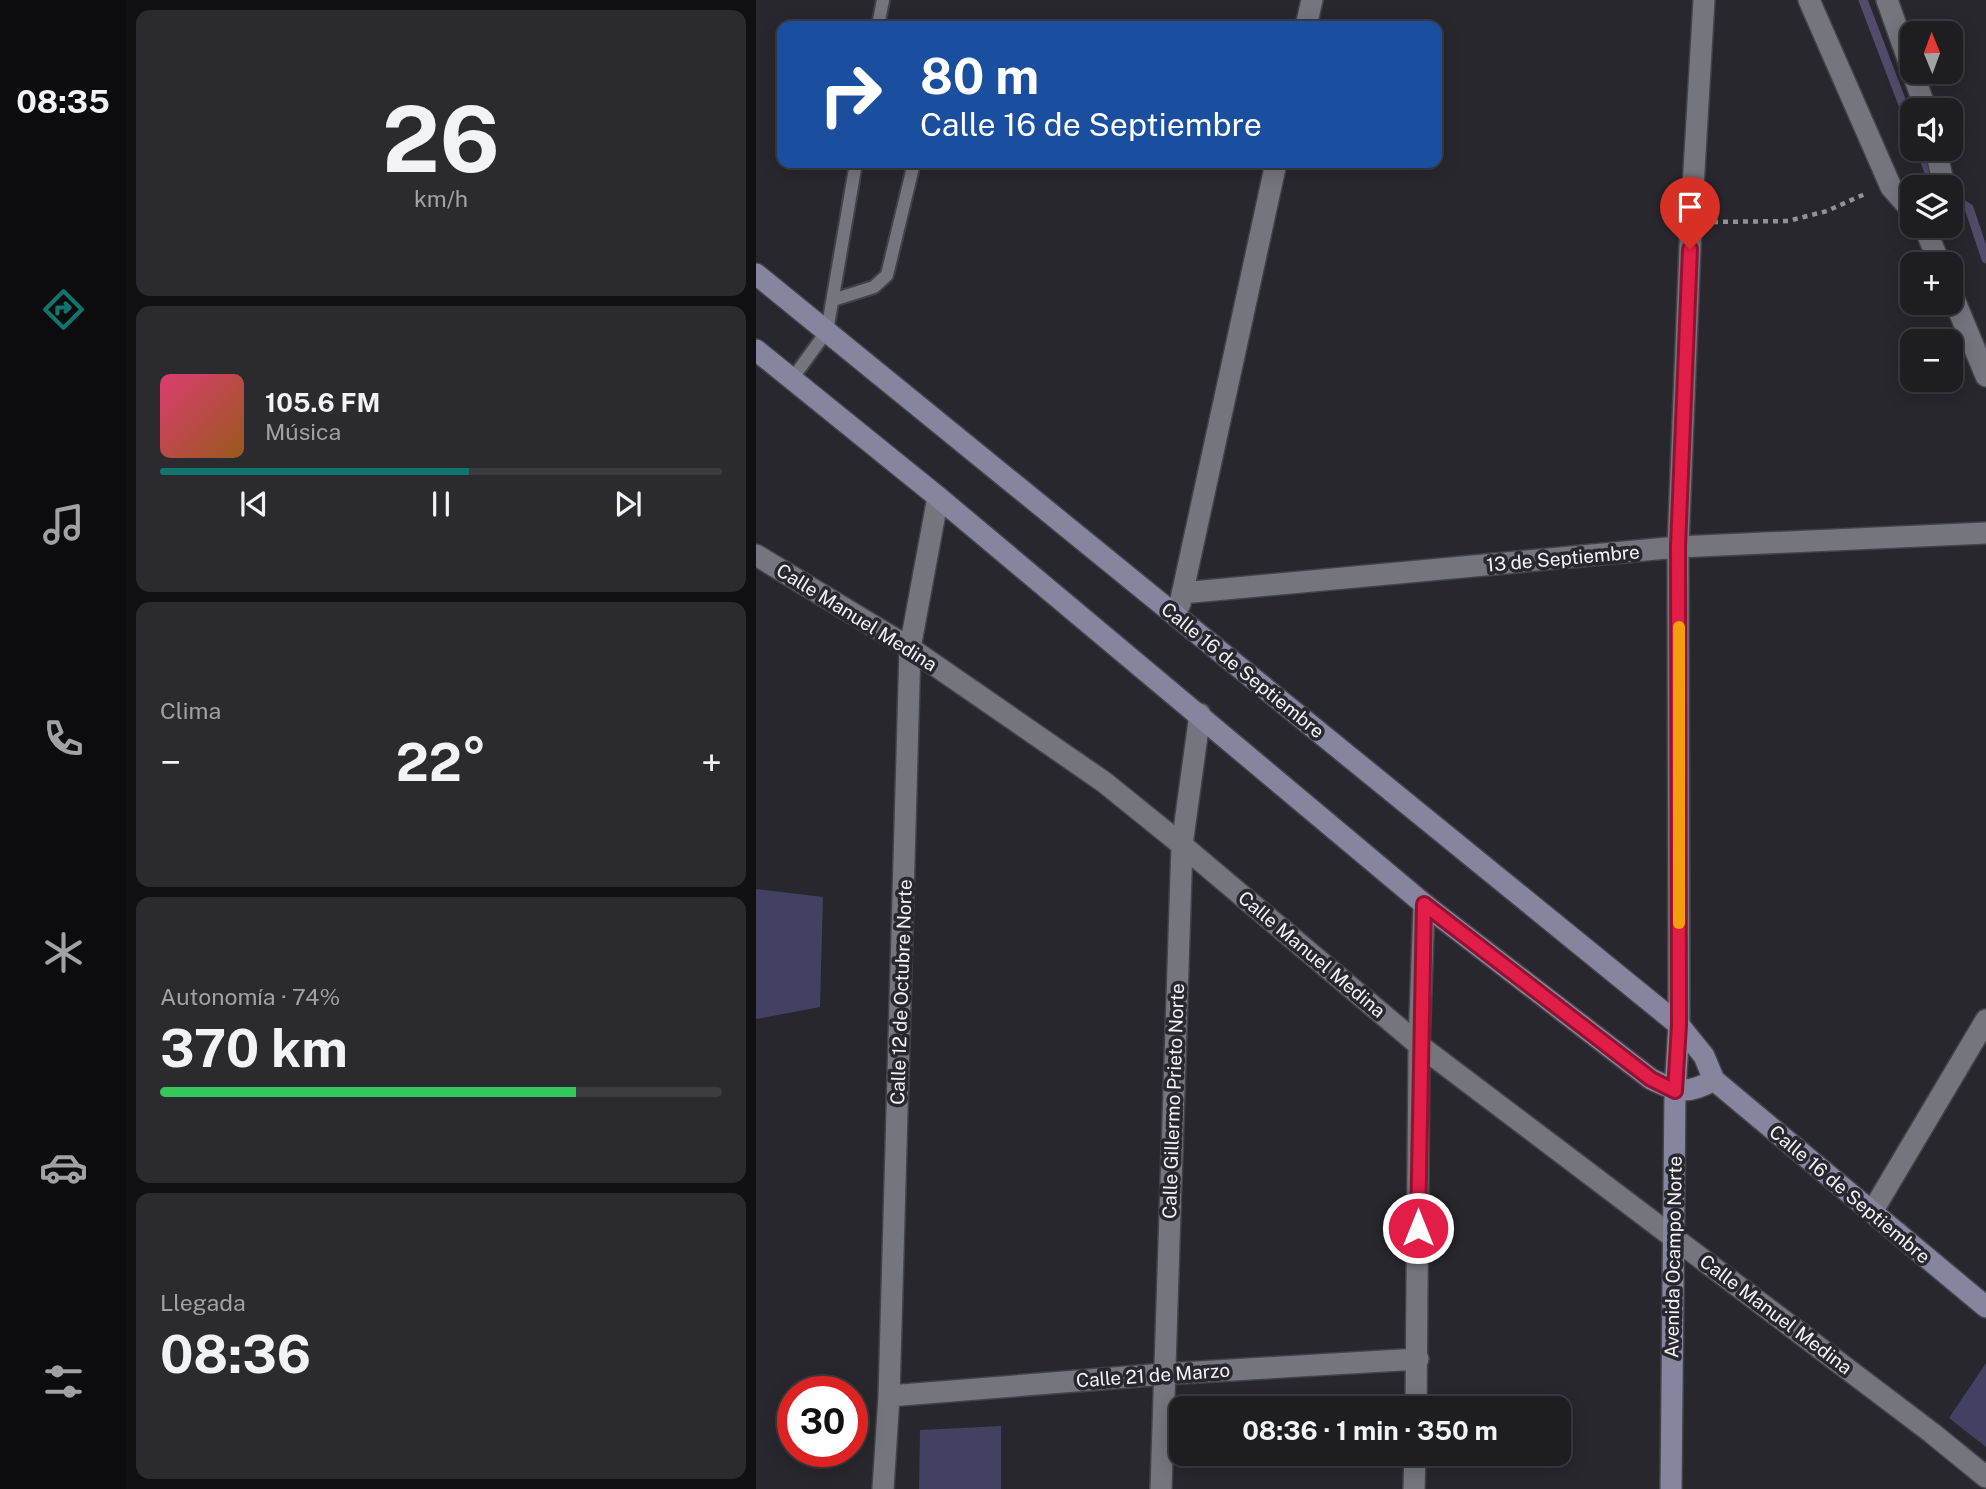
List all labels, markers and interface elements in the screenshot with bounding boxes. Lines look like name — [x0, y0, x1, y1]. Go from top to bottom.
north arrow — [1900, 21, 1964, 84]
map controls — [1900, 21, 1963, 392]
text: 80 m — [920, 47, 1039, 105]
icon: right — [805, 49, 896, 140]
text: 08:35 — [16, 83, 110, 120]
text: 26 — [382, 86, 500, 192]
button: sound — [1900, 98, 1963, 161]
text: Calle 16 de Septiembre — [920, 106, 1262, 143]
button: layers — [1900, 175, 1963, 238]
pin — [1660, 177, 1720, 249]
text: km/h — [414, 185, 468, 212]
icon: arrive — [1671, 188, 1709, 226]
button: + — [1900, 252, 1963, 315]
icon: directions — [39, 285, 88, 334]
button: − — [1900, 329, 1963, 392]
text: 105.6 FM — [265, 387, 380, 418]
text: Música — [265, 418, 341, 445]
icon: previous — [235, 485, 273, 523]
icon: pause — [422, 485, 460, 523]
icon: next — [609, 485, 647, 523]
icon: music — [39, 500, 88, 549]
street label: 13 de Septiembre — [1485, 540, 1641, 576]
street label: Calle Manuel Medina — [773, 559, 941, 675]
street label: Calle 16 de Septiembre — [1157, 598, 1329, 742]
text: Clima — [160, 697, 221, 724]
icon: phone — [39, 714, 88, 763]
text: 22° — [396, 732, 486, 793]
text: − — [160, 740, 181, 785]
text: + — [701, 740, 722, 785]
street label: Calle 12 de Octubre Norte — [886, 879, 916, 1105]
street label: Calle Manuel Medina — [1234, 886, 1390, 1022]
icon: climate — [39, 928, 88, 977]
text: Autonomía · 74% — [160, 983, 340, 1010]
street label: Calle Gillermo Prieto Norte — [1158, 983, 1188, 1219]
text: 370 km — [160, 1018, 348, 1079]
street label: Calle 16 de Septiembre — [1765, 1120, 1935, 1268]
icon: car — [39, 1143, 88, 1192]
street label: Avenida Ocampo Norte — [1660, 1156, 1686, 1358]
position arrow — [1381, 1191, 1455, 1265]
street label: Calle Manuel Medina — [1695, 1250, 1857, 1378]
text: Llegada — [160, 1289, 246, 1316]
text: 08:36 — [160, 1324, 311, 1385]
icon: filters — [39, 1357, 88, 1406]
street label: Calle 21 de Marzo — [1075, 1359, 1231, 1391]
speed limit sign: 30 — [777, 1376, 868, 1467]
text: 08:36 · 1 min · 350 m — [1242, 1415, 1498, 1446]

